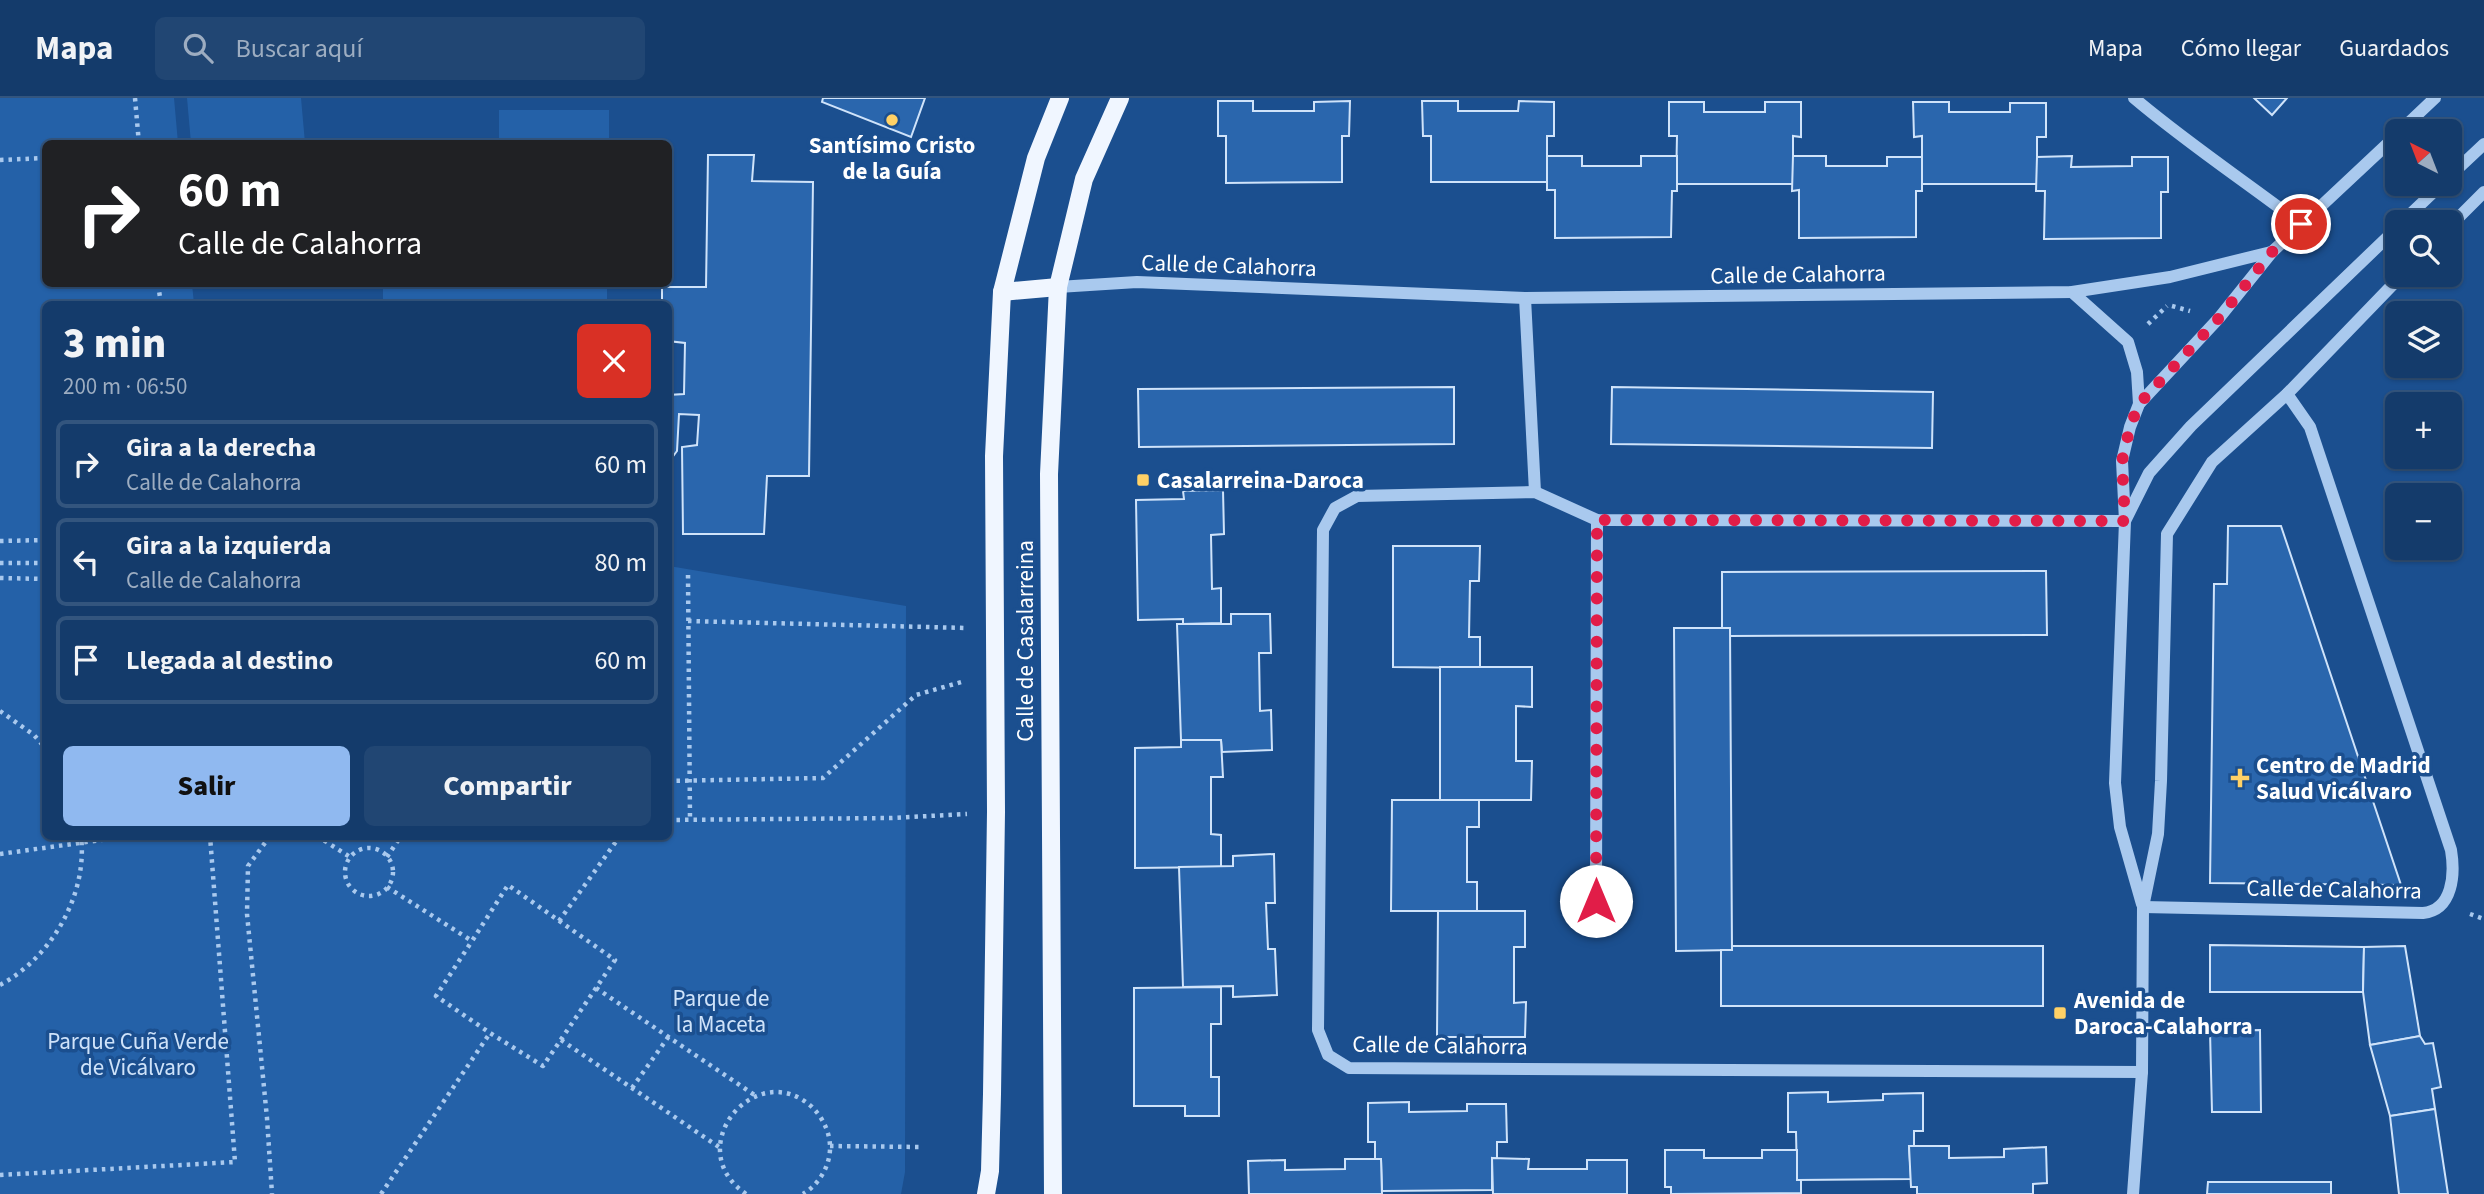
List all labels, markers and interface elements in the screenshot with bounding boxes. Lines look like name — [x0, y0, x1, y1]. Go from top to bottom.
search box — [155, 17, 645, 80]
text: Mapa — [35, 25, 113, 72]
icon: search — [179, 29, 217, 67]
text: Buscar aquí — [235, 30, 363, 67]
text: Mapa — [2088, 31, 2143, 66]
text: Cómo llegar — [2181, 31, 2301, 66]
text: Guardados — [2339, 31, 2449, 66]
marker: Santísimo Cristo de la Guía — [884, 112, 900, 128]
north arrow — [2385, 119, 2462, 196]
map controls — [2385, 119, 2462, 560]
place label: Santísimo Cristo de la Guía — [809, 129, 975, 188]
text: 60 m — [178, 156, 282, 226]
icon: right — [63, 168, 154, 259]
pin — [2271, 194, 2331, 254]
icon: arrive — [2282, 205, 2320, 243]
button: search — [2385, 210, 2462, 287]
text: Calle de Calahorra — [178, 221, 422, 267]
street label: Calle de Calahorra — [1141, 246, 1317, 285]
street label: Calle de Calahorra — [1710, 256, 1886, 293]
button: layers — [2385, 301, 2462, 378]
text: 3 min — [63, 314, 166, 374]
button: close — [577, 324, 651, 398]
text: 200 m · 06:50 — [63, 370, 187, 403]
button: + — [2385, 392, 2462, 469]
text: Gira a la derecha — [126, 429, 316, 466]
icon: right — [67, 445, 105, 483]
text: 60 m — [594, 446, 647, 483]
place label: Casalarreina-Daroca — [1157, 464, 1364, 497]
text: Calle de Calahorra — [126, 466, 301, 499]
marker: Casalarreina-Daroca — [1135, 472, 1151, 488]
button: − — [2385, 483, 2462, 560]
text: Gira a la izquierda — [126, 527, 331, 564]
street label: Calle de Casalarreina — [1009, 540, 1042, 742]
icon: left — [67, 543, 105, 581]
text: 80 m — [594, 544, 647, 581]
text: Calle de Calahorra — [126, 564, 301, 597]
icon: arrive — [67, 641, 105, 679]
text: Llegada al destino — [126, 642, 333, 679]
text: 60 m — [594, 642, 647, 679]
button: Salir — [63, 746, 350, 826]
button: Compartir — [364, 746, 651, 826]
place label: Centro de Madrid Salud Vicálvaro — [2256, 749, 2431, 808]
marker: Centro de Madrid Salud Vicálvaro — [2230, 768, 2250, 788]
position arrow — [1559, 864, 1633, 938]
street label: Calle de Calahorra — [2246, 871, 2422, 908]
park label: Parque de la Maceta — [673, 982, 769, 1041]
place label: Avenida de Daroca-Calahorra — [2073, 984, 2253, 1043]
marker: Avenida de Daroca-Calahorra — [2052, 1005, 2068, 1021]
park label: Parque Cuña Verde de Vicálvaro — [47, 1025, 229, 1084]
street label: Calle de Calahorra — [1352, 1027, 1528, 1064]

